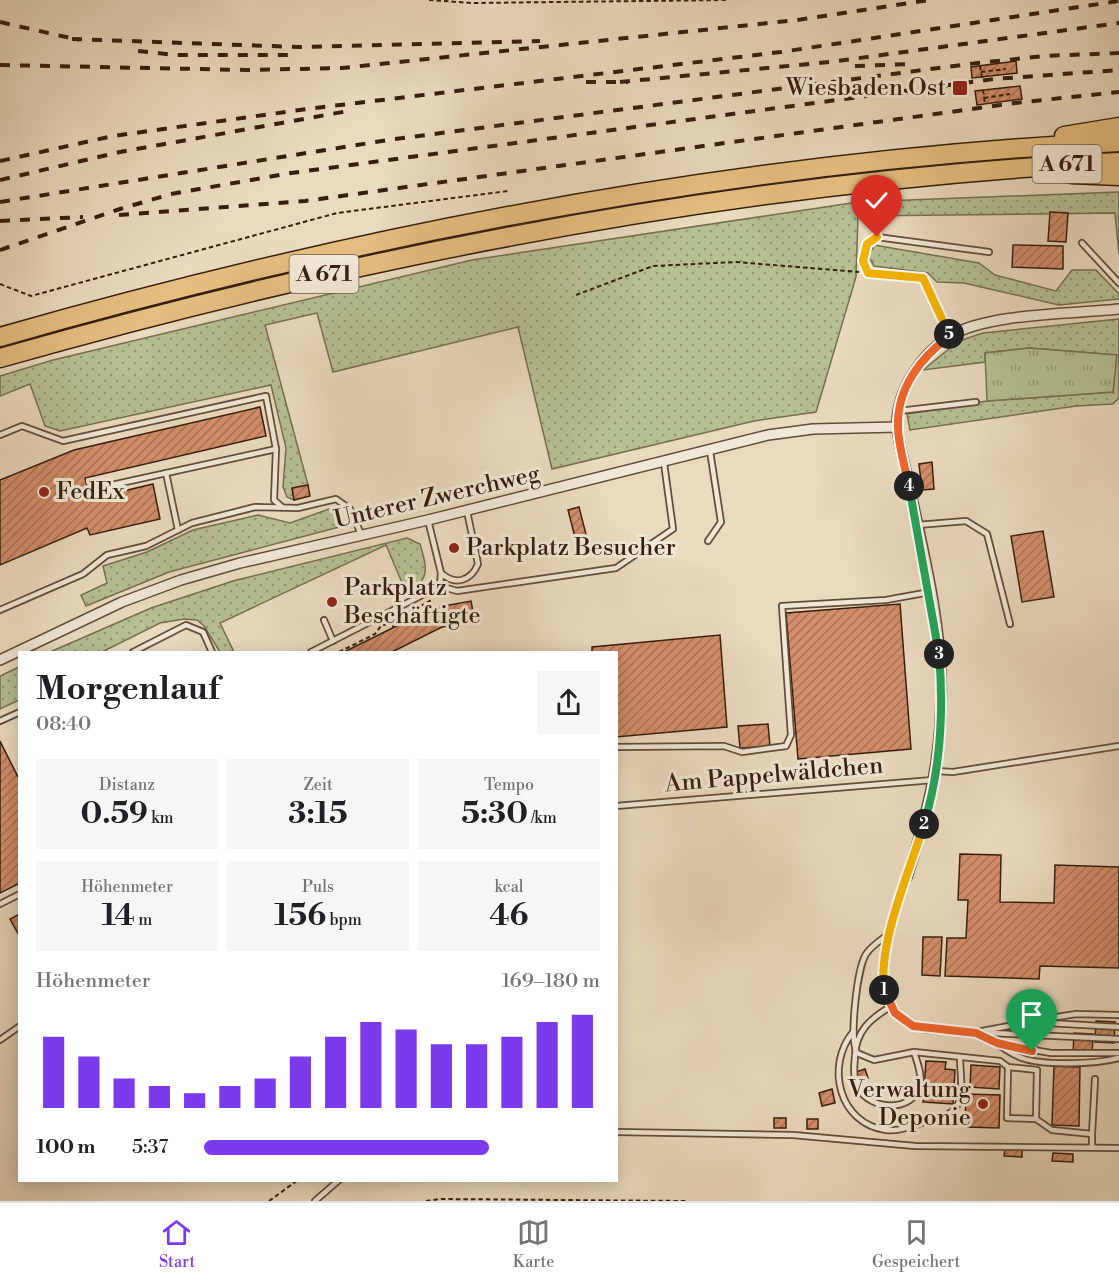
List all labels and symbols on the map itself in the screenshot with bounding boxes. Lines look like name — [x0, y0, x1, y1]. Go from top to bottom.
place label: Wiesbaden Ost — [785, 73, 947, 103]
marker: Wiesbaden Ost — [951, 79, 969, 97]
road number: A 671 — [1032, 145, 1102, 183]
pin — [851, 175, 902, 237]
road number: A 671 — [290, 255, 358, 293]
pin: 5 — [934, 319, 964, 349]
street label: Unterer Zwerchweg — [331, 459, 543, 535]
pin: 4 — [894, 471, 924, 501]
place label: FedEx — [56, 477, 125, 507]
marker: FedEx — [37, 485, 51, 499]
place label: Parkplatz Besucher — [466, 533, 676, 563]
marker: Parkplatz Besucher — [447, 541, 461, 555]
place label: Parkplatz Beschäftigte — [343, 573, 481, 631]
marker: Parkplatz Beschäftigte — [325, 595, 339, 609]
pin: 3 — [924, 639, 954, 669]
street label: Am Pappelwäldchen — [663, 751, 884, 800]
pin: 2 — [909, 809, 939, 839]
pin: 1 — [869, 975, 899, 1005]
pin — [1006, 989, 1057, 1051]
place label: Verwaltung Deponie — [847, 1075, 972, 1133]
marker: Verwaltung Deponie — [976, 1097, 990, 1111]

